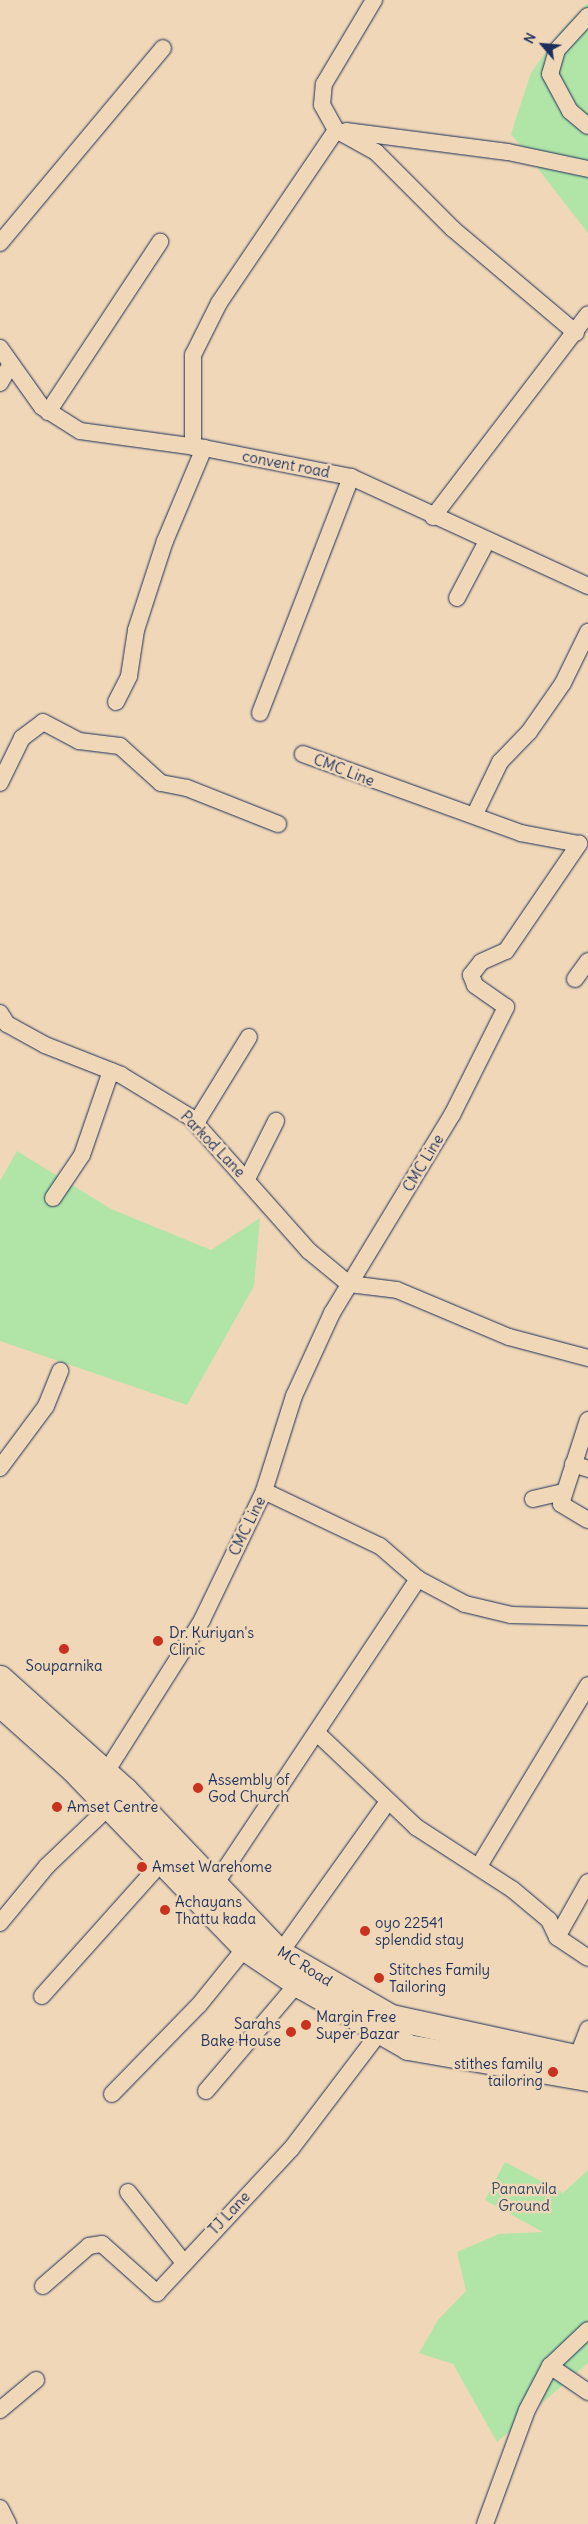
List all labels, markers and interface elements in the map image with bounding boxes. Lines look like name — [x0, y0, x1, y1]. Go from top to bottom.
north arrow — [518, 20, 568, 70]
text: N — [519, 30, 540, 47]
street label: convent road — [241, 447, 331, 481]
street label: CMC Line — [311, 750, 377, 790]
street label: Parkod Lane — [177, 1107, 249, 1181]
street label: CMC Line — [399, 1131, 447, 1195]
street label: CMC Line — [225, 1493, 269, 1559]
place label: Dr. Kuriyan's Clinic — [169, 1623, 254, 1658]
marker: Dr. Kuriyan's Clinic — [151, 1634, 165, 1648]
marker: Souparnika — [58, 1643, 70, 1655]
place label: Souparnika — [26, 1657, 102, 1675]
place label: Assembly of God Church — [208, 1770, 289, 1805]
marker: Assembly of God Church — [192, 1782, 204, 1794]
place label: Amset Centre — [67, 1798, 158, 1816]
marker: Amset Centre — [51, 1801, 63, 1813]
place label: Amset Warehome — [152, 1858, 272, 1876]
marker: Amset Warehome — [136, 1861, 148, 1873]
place label: Achayans Thattu kada — [175, 1892, 256, 1927]
marker: Achayans Thattu kada — [159, 1904, 171, 1916]
place label: oyo 22541 splendid stay — [375, 1913, 464, 1948]
marker: oyo 22541 splendid stay — [359, 1925, 371, 1937]
street label: MC Road — [274, 1942, 336, 1990]
place label: Stitches Family Tailoring — [389, 1960, 490, 1995]
marker: Stitches Family Tailoring — [373, 1972, 385, 1984]
place label: Margin Free Super Bazar — [316, 2007, 400, 2042]
place label: Sarahs Bake House — [201, 2014, 281, 2049]
marker: Margin Free Super Bazar — [300, 2019, 312, 2031]
marker: Sarahs Bake House — [285, 2026, 297, 2038]
place label: stithes family tailoring — [454, 2054, 543, 2089]
marker: stithes family tailoring — [547, 2066, 559, 2078]
park label: Pananvila Ground — [491, 2179, 557, 2214]
street label: TJ Lane — [205, 2188, 253, 2238]

